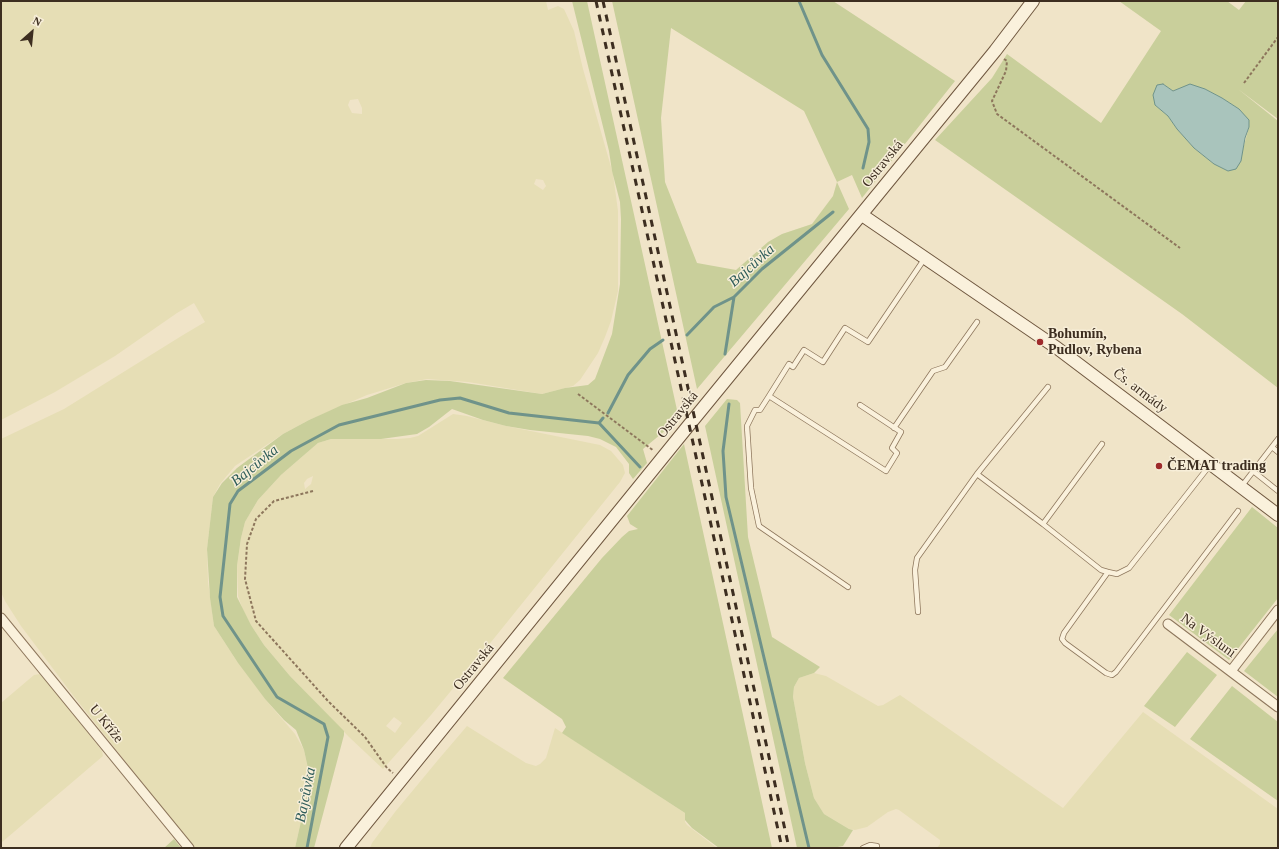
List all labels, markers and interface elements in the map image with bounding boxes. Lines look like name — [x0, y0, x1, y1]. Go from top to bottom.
north arrow — [12, 12, 52, 52]
text: N — [31, 14, 44, 28]
street label: Ostravská — [859, 137, 907, 191]
water label: Bajcůvka — [725, 241, 779, 291]
place label: Bohumín, Pudlov, Rybena — [1048, 326, 1142, 358]
marker: Bohumín, Pudlov, Rybena — [1035, 337, 1045, 347]
street label: Čs. armády — [1109, 365, 1171, 417]
street label: Ostravská — [654, 388, 702, 442]
water label: Bajcůvka — [228, 441, 282, 491]
place label: ČEMAT trading — [1167, 458, 1266, 474]
marker: ČEMAT trading — [1154, 461, 1164, 471]
street label: Na Výsluní — [1177, 610, 1239, 662]
street label: Ostravská — [450, 640, 498, 694]
street label: U Kříže — [85, 701, 127, 747]
water label: Bajcůvka — [292, 766, 320, 824]

